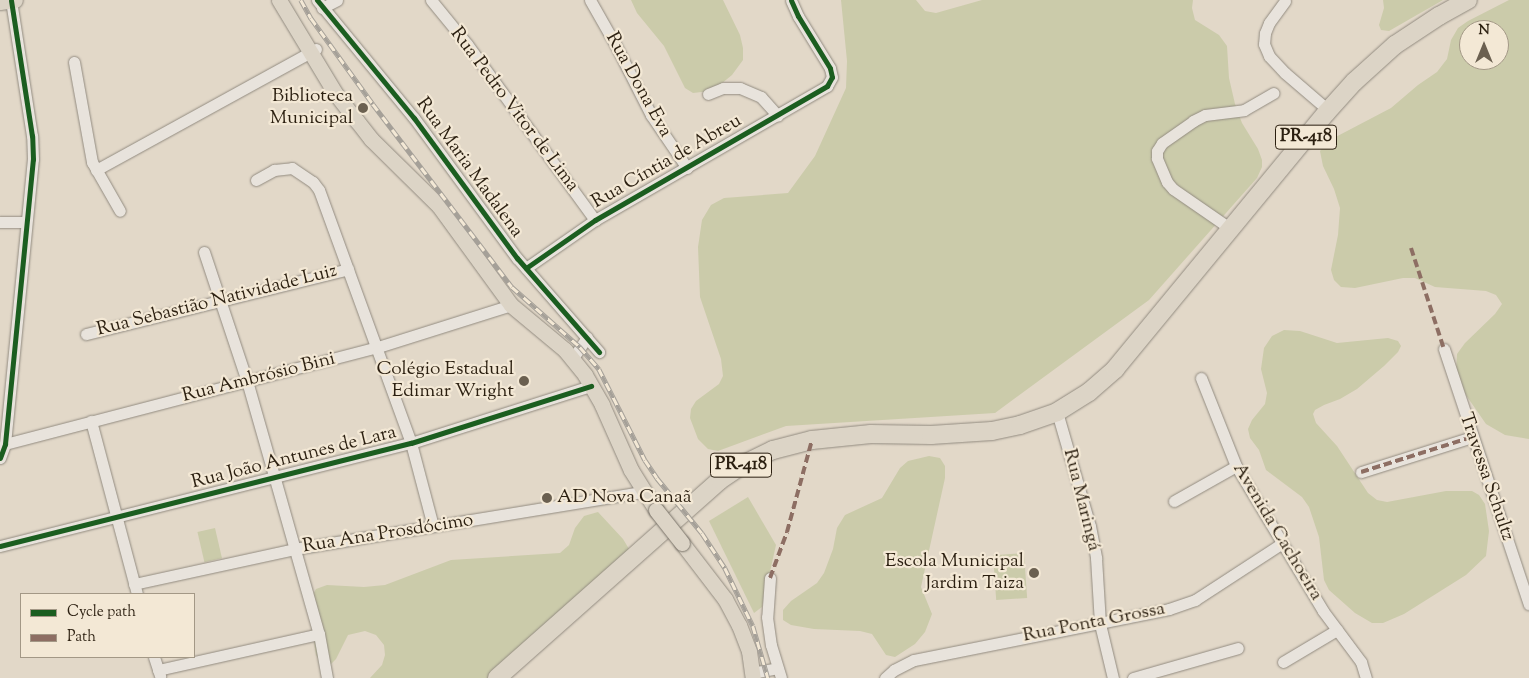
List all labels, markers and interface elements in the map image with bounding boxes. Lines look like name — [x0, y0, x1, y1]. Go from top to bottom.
north arrow — [1459, 20, 1509, 70]
text: N — [1478, 21, 1490, 41]
street label: Rua Pedro Vitor de Lima — [445, 23, 583, 197]
street label: Rua Dona Eva — [600, 29, 676, 141]
place label: Biblioteca Municipal — [270, 86, 353, 130]
street label: Rua Maria Madalena — [411, 94, 527, 242]
marker: Biblioteca Municipal — [357, 102, 369, 114]
street label: Rua Cíntia de Abreu — [588, 110, 746, 214]
road number: PR-418 — [1275, 121, 1337, 152]
street label: Rua Sebastião Natividade Luiz — [95, 260, 339, 342]
street label: Rua Ambrósio Bini — [180, 348, 338, 408]
place label: Colégio Estadual Edimar Wright — [376, 359, 514, 403]
marker: Colégio Estadual Edimar Wright — [518, 375, 530, 387]
street label: Travessa Schultz — [1453, 410, 1519, 544]
street label: Rua João Antunes de Lara — [189, 422, 399, 494]
street label: Rua Maringá — [1057, 447, 1105, 553]
road number: PR-418 — [710, 450, 772, 480]
street label: Avenida Cachoeira — [1227, 459, 1327, 605]
place label: AD Nova Canaã — [557, 487, 692, 509]
marker: AD Nova Canaã — [541, 492, 553, 504]
street label: Rua Ana Prosdócimo — [301, 509, 475, 559]
place label: Escola Municipal Jardim Taiza — [885, 551, 1024, 595]
marker: Escola Municipal Jardim Taiza — [1028, 567, 1040, 579]
legend — [20, 593, 195, 658]
street label: Rua Ponta Grossa — [1021, 598, 1167, 648]
text: Cycle path — [67, 602, 136, 623]
text: Path — [67, 627, 96, 648]

